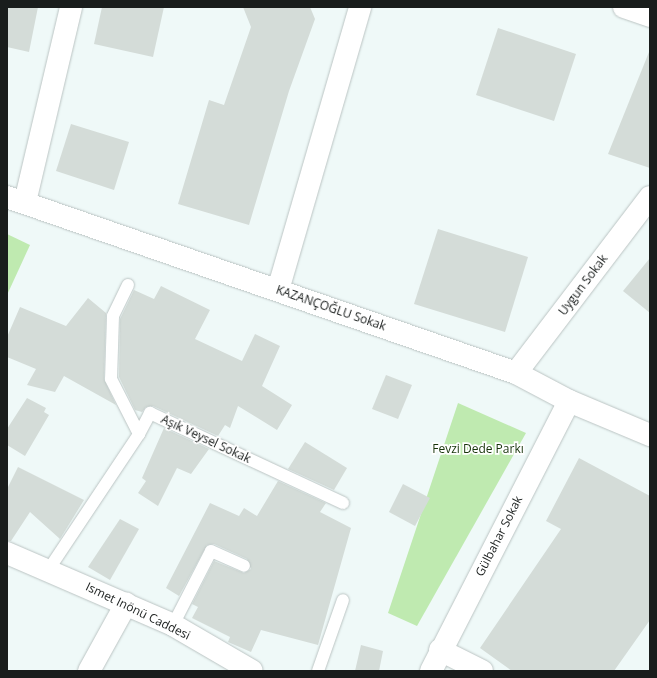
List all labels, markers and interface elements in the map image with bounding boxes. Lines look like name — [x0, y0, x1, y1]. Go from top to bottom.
street label: Uygun Sokak — [556, 252, 610, 318]
street label: KAZANÇOĞLU Sokak — [274, 282, 388, 334]
street label: Aşık Veysel Sokak — [159, 412, 253, 466]
park label: Fevzi Dede Parkı — [432, 442, 524, 456]
street label: Gülbahar Sokak — [473, 493, 525, 579]
street label: Ismet Inönü Caddesi — [83, 579, 193, 643]

